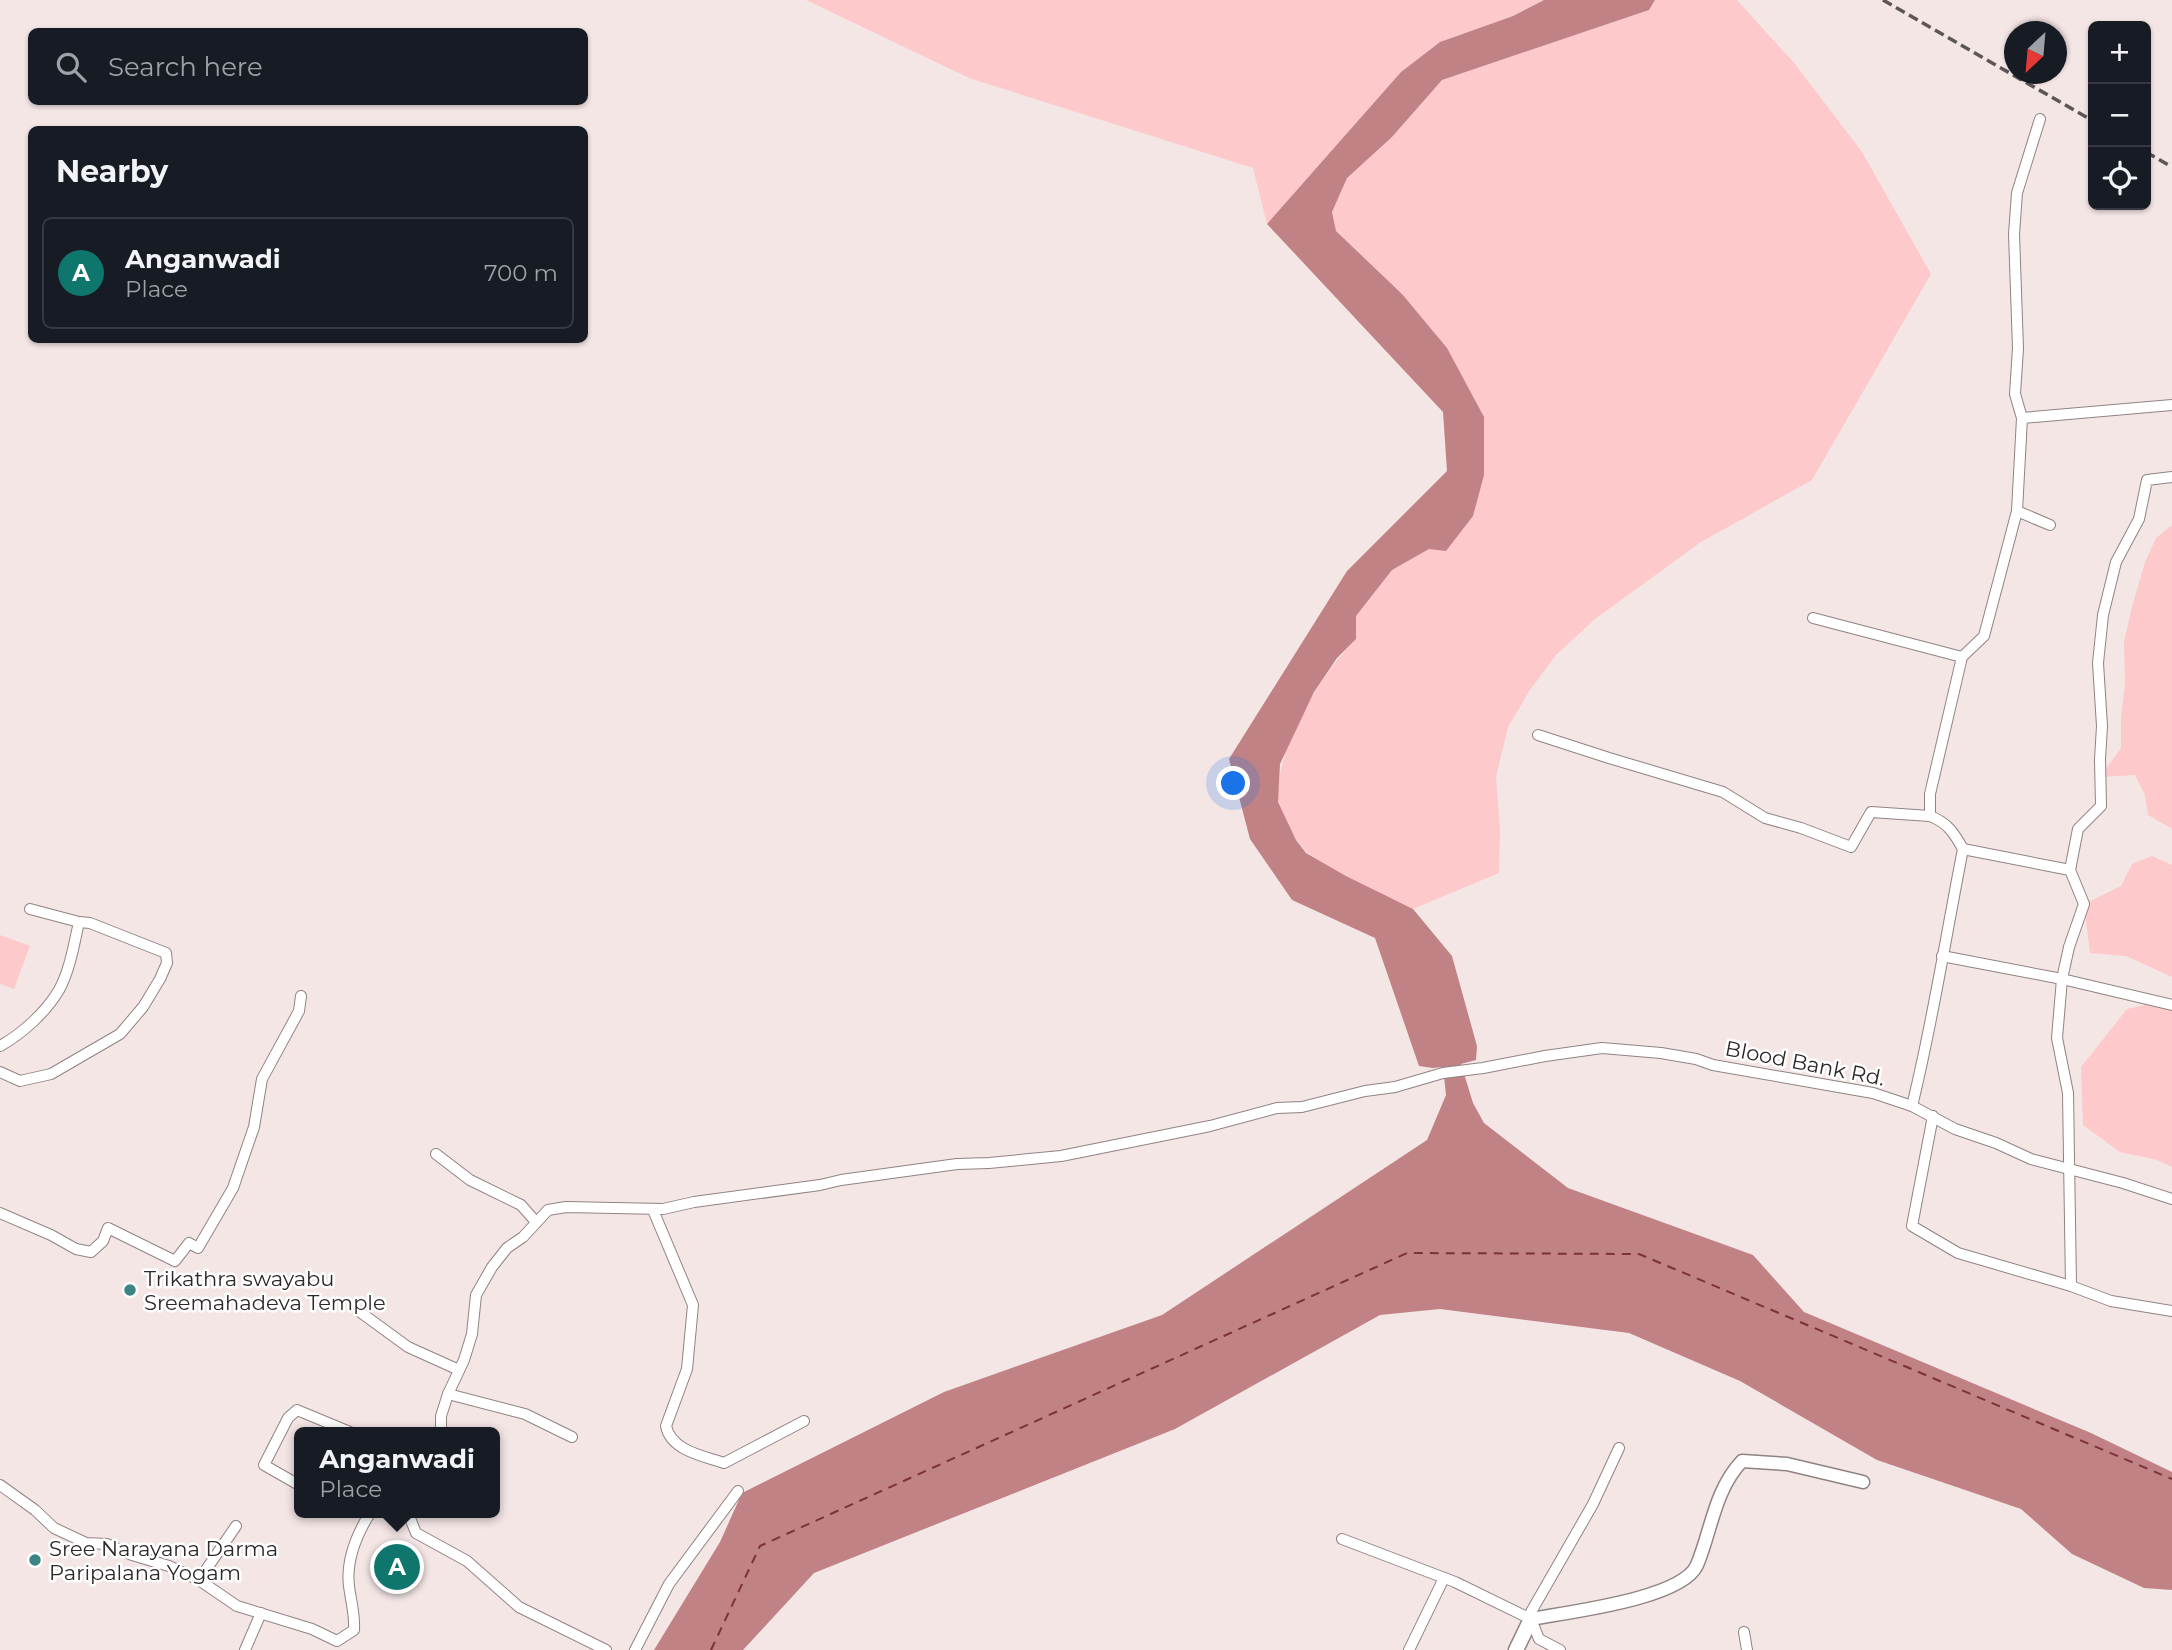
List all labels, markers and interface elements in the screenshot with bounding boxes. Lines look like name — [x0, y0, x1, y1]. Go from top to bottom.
north arrow — [2004, 21, 2067, 84]
map controls — [2088, 21, 2151, 210]
button: + — [2088, 21, 2151, 84]
search box — [28, 28, 588, 105]
icon: search — [52, 48, 90, 86]
text: Search here — [108, 51, 263, 83]
button: − — [2088, 84, 2151, 147]
button: locate — [2088, 147, 2151, 210]
text: Nearby — [56, 153, 168, 190]
text: Anganwadi — [125, 243, 281, 275]
text: A — [72, 259, 90, 287]
text: 700 m — [484, 259, 558, 287]
text: Place — [125, 275, 188, 303]
your location — [1216, 766, 1250, 800]
street label: Blood Bank Rd. — [1723, 1035, 1887, 1091]
place label: Trikathra swayabu Sreemahadeva Temple — [144, 1266, 386, 1315]
marker: Trikathra swayabu Sreemahadeva Temple — [122, 1282, 138, 1298]
popup — [294, 1427, 500, 1518]
text: Anganwadi — [319, 1443, 475, 1475]
text: Place — [319, 1475, 382, 1503]
place label: Sree Narayana Darma Paripalana Yogam — [49, 1536, 278, 1585]
pin: A — [374, 1541, 420, 1593]
marker: Sree Narayana Darma Paripalana Yogam — [27, 1552, 43, 1568]

